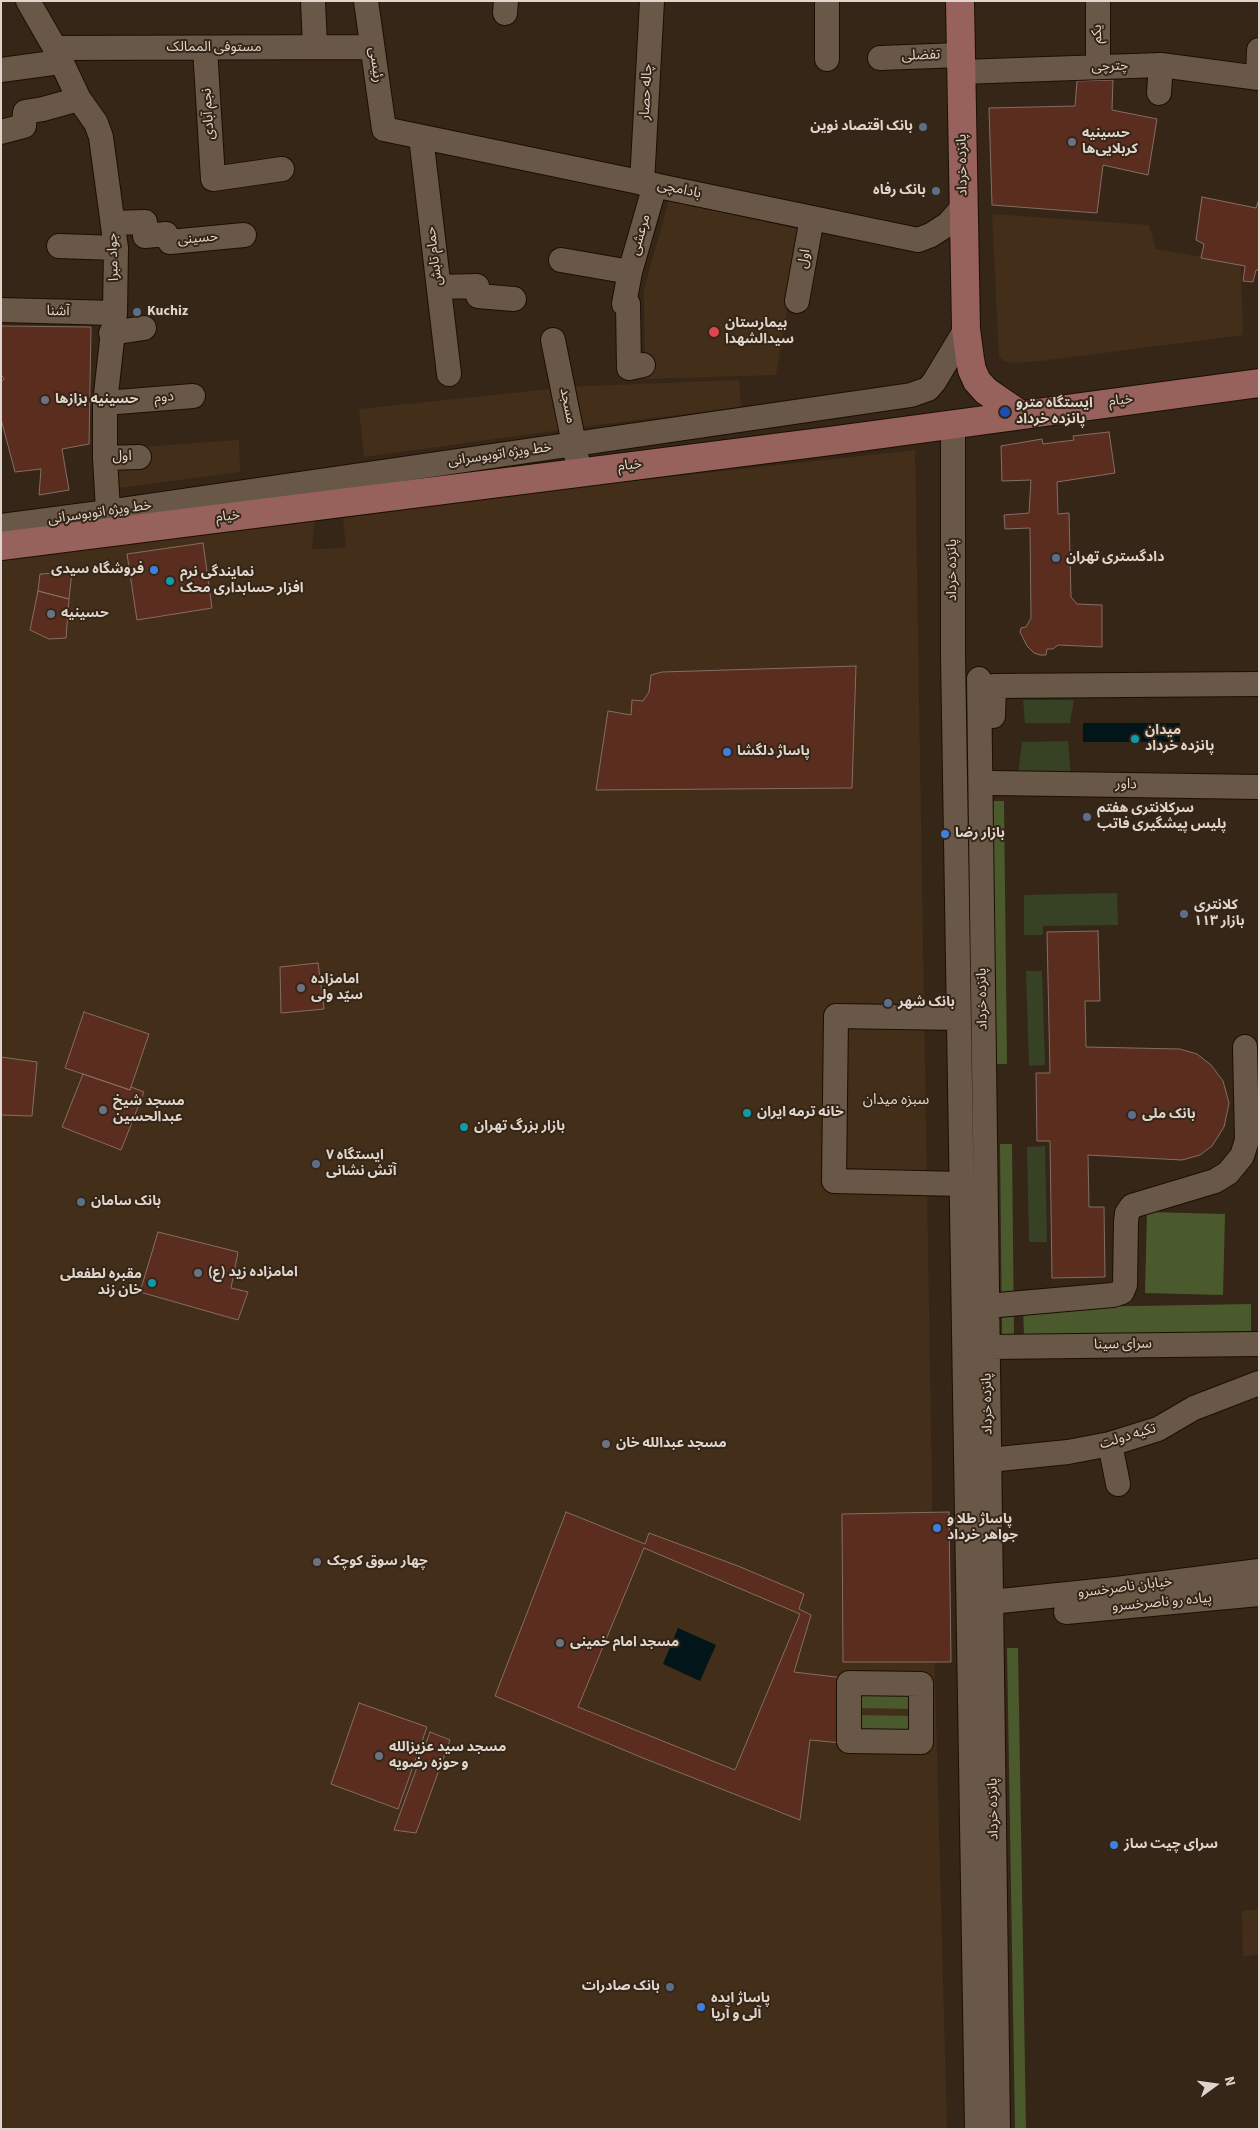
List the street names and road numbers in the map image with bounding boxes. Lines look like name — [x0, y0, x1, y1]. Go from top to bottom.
street label: یکم — [1089, 24, 1107, 44]
street label: مستوفی الممالک — [167, 40, 261, 56]
street label: رئیسی — [364, 46, 386, 84]
street label: تفضلی — [901, 47, 941, 65]
street label: چترچی — [1091, 58, 1129, 76]
street label: چاله حصار — [637, 63, 657, 121]
street label: نجم آبادی — [199, 88, 219, 140]
street label: پانزده خرداد — [954, 134, 972, 196]
street label: بادامچی — [656, 177, 702, 203]
street label: مرعشی — [627, 213, 655, 257]
street label: حمام تابش — [423, 225, 447, 287]
street label: حسینی — [177, 229, 219, 249]
street label: جواد مبرا — [105, 233, 123, 281]
street label: اول — [795, 248, 815, 270]
street label: آشنا — [46, 303, 70, 321]
street label: مسجد — [555, 387, 579, 425]
street label: دوم — [153, 389, 175, 407]
street label: خیام — [1108, 391, 1134, 411]
street label: خط ویژه اتوبوسرانی — [447, 439, 553, 471]
street label: اول — [112, 448, 132, 466]
street label: خیام — [617, 456, 643, 476]
street label: خط ویژه اتوبوسرانی — [47, 497, 153, 529]
street label: خیام — [215, 507, 241, 527]
street label: پانزده خرداد — [945, 539, 961, 601]
street label: داور — [1115, 776, 1137, 794]
street label: پانزده خرداد — [974, 968, 992, 1030]
street label: سرای سینا — [1094, 1336, 1152, 1354]
street label: پانزده خرداد — [979, 1373, 997, 1435]
street label: تکیه دولت — [1098, 1420, 1158, 1454]
street label: خیابان ناصرخسرو — [1077, 1574, 1173, 1602]
street label: پیاده رو ناصرخسرو — [1111, 1590, 1213, 1616]
street label: پانزده خرداد — [985, 1778, 1003, 1840]

